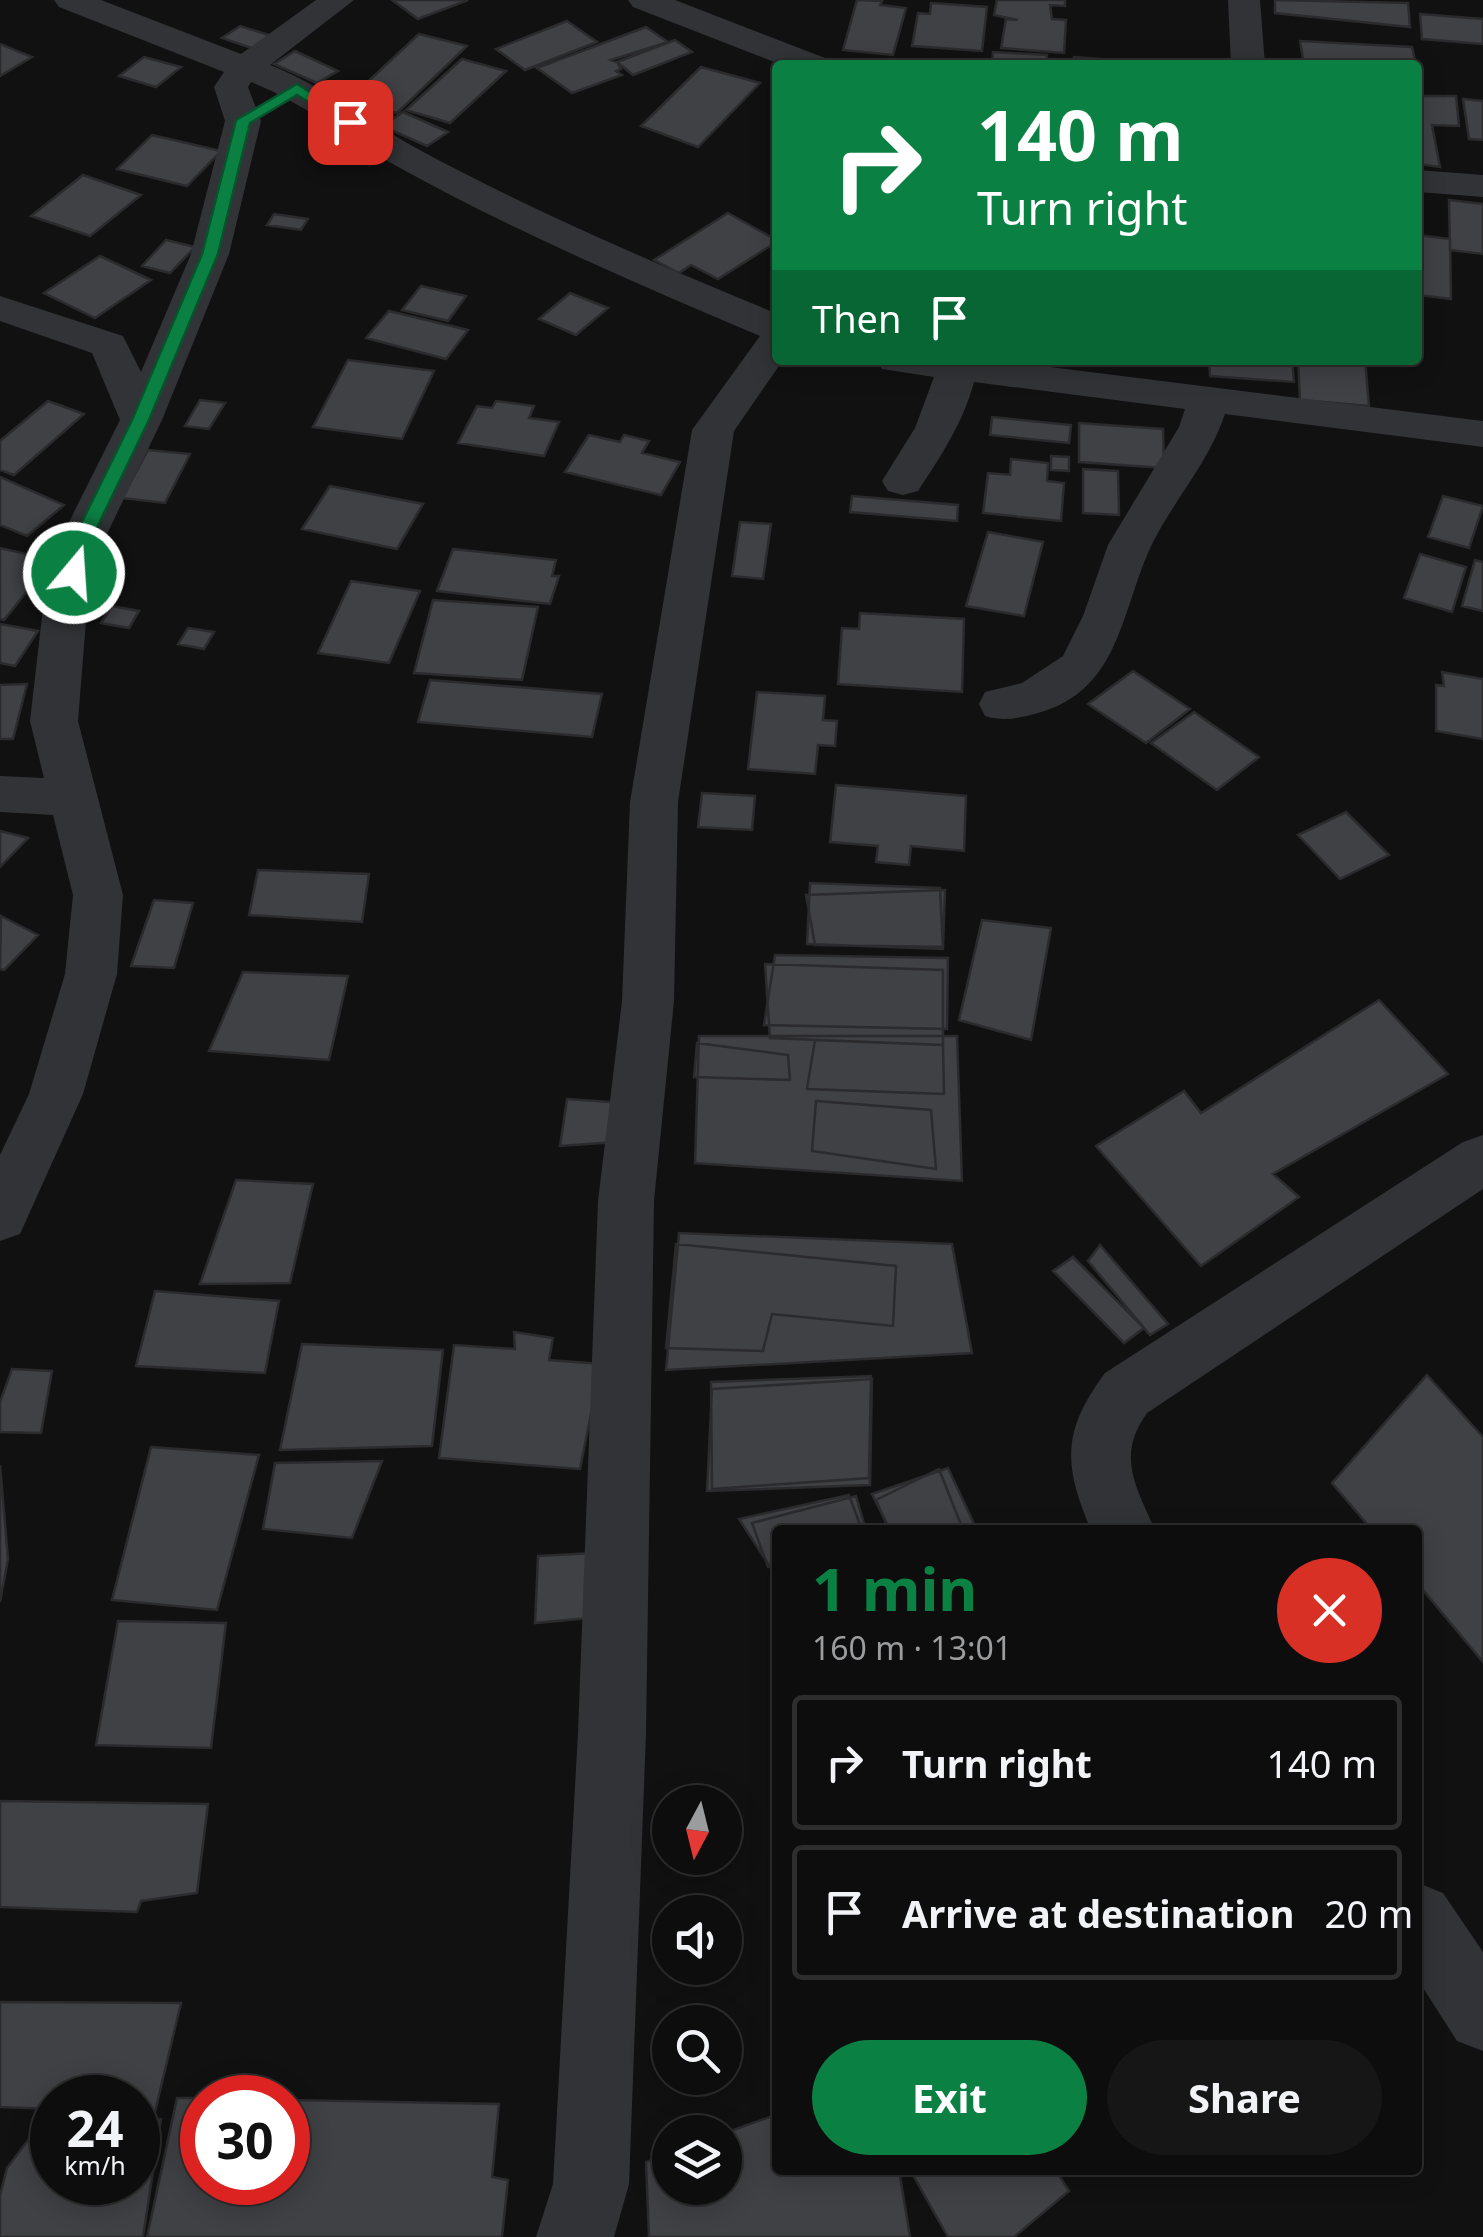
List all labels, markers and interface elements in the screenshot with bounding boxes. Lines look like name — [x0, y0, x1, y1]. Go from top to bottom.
pin — [308, 80, 393, 165]
text: 140 m — [977, 86, 1184, 182]
icon: arrive — [323, 95, 378, 150]
icon: right — [812, 100, 942, 230]
text: Turn right — [977, 177, 1188, 238]
icon: arrive — [922, 290, 977, 345]
text: Then — [812, 292, 902, 344]
position arrow — [22, 521, 126, 625]
text: 1 min — [812, 1547, 977, 1629]
button: close — [1277, 1558, 1382, 1663]
text: 160 m · 13:01 — [812, 1626, 1012, 1669]
icon: right — [817, 1735, 872, 1790]
text: Turn right — [902, 1737, 1092, 1789]
text: 140 m — [1266, 1737, 1377, 1789]
north arrow — [652, 1785, 742, 1875]
map controls — [652, 1785, 742, 2205]
icon: arrive — [817, 1885, 872, 1940]
text: Arrive at destination — [902, 1887, 1294, 1939]
text: 20 m — [1324, 1887, 1413, 1939]
button: sound — [652, 1895, 742, 1985]
button: search — [652, 2005, 742, 2095]
button: Exit — [812, 2040, 1087, 2155]
button: Share — [1107, 2040, 1382, 2155]
speed limit sign: 30 — [180, 2075, 310, 2205]
text: 24 — [66, 2094, 124, 2162]
button: layers — [652, 2115, 742, 2205]
text: km/h — [64, 2148, 126, 2182]

